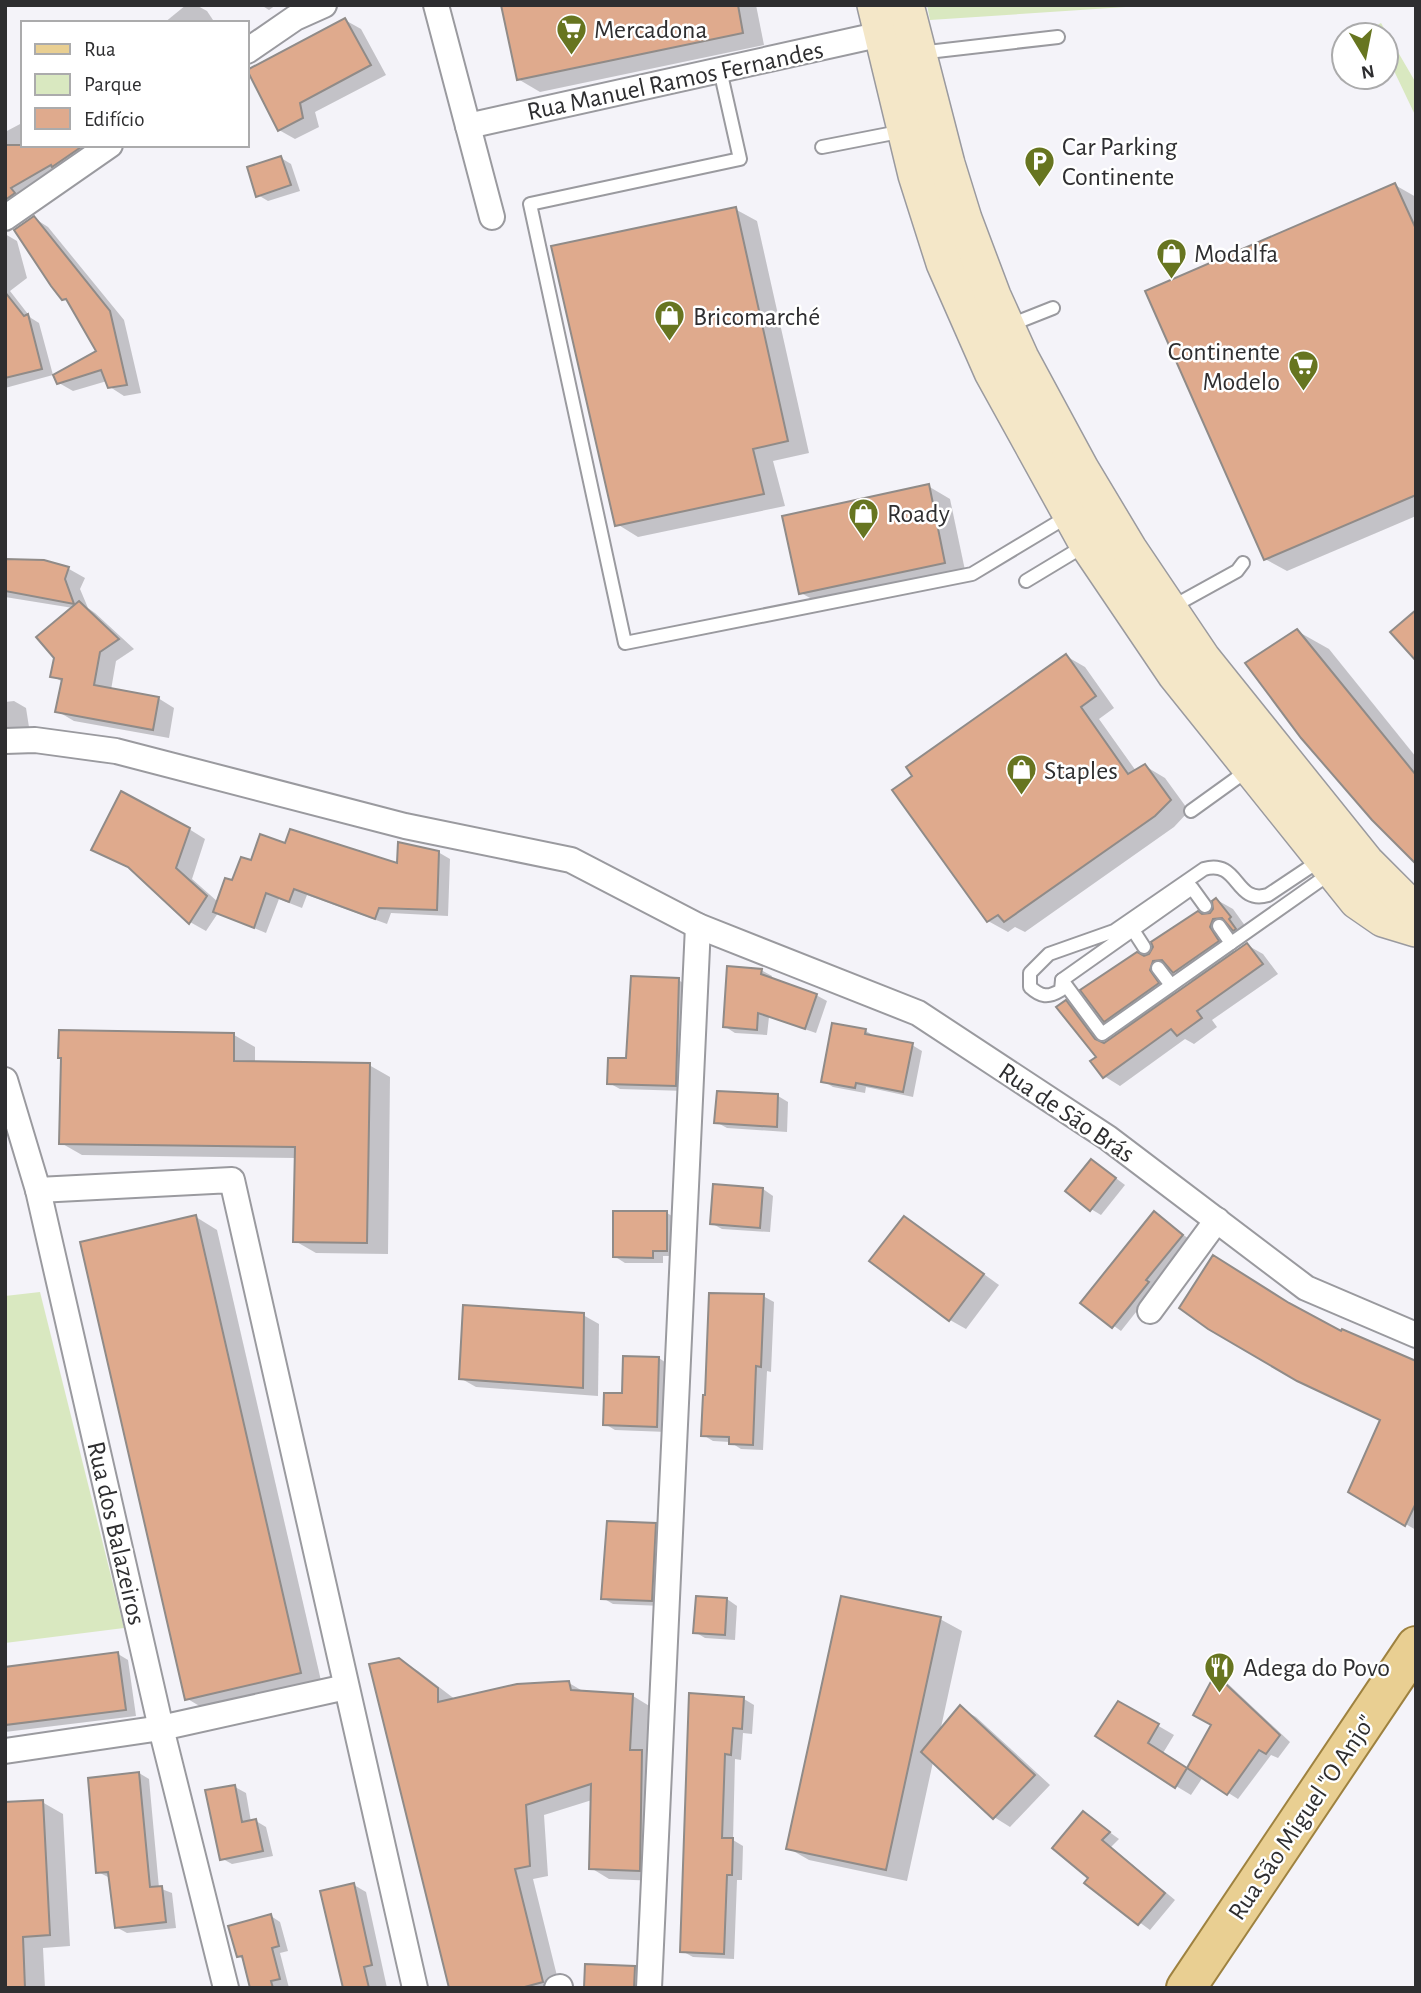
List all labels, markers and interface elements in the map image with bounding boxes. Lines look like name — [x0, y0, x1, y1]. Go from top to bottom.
supermarket icon: Mercadona — [554, 12, 588, 56]
place label: Mercadona — [594, 17, 708, 43]
legend — [21, 21, 248, 147]
north arrow — [1330, 21, 1400, 91]
street label: Rua Manuel Ramos Fernandes — [525, 37, 826, 125]
text: Rua — [84, 39, 116, 60]
text: N — [1360, 61, 1376, 82]
text: Parque — [84, 74, 142, 95]
text: Edifício — [84, 109, 144, 130]
place label: Car Parking Continente — [1062, 134, 1178, 190]
parking icon: Car Parking Continente — [1022, 144, 1056, 188]
shop icon: Modalfa — [1154, 236, 1188, 280]
place label: Modalfa — [1194, 241, 1278, 267]
shop icon: Bricomarché — [653, 299, 687, 343]
place label: Bricomarché — [693, 304, 820, 330]
place label: Continente Modelo — [1168, 339, 1280, 395]
supermarket icon: Continente Modelo — [1286, 349, 1320, 393]
shop icon: Roady — [847, 496, 881, 540]
place label: Roady — [887, 501, 950, 527]
shop icon: Staples — [1004, 753, 1038, 797]
place label: Staples — [1044, 758, 1118, 784]
street label: Rua de São Brás — [994, 1058, 1139, 1168]
street label: Rua dos Balazeiros — [82, 1439, 150, 1627]
restaurant icon: Adega do Povo — [1203, 1650, 1237, 1694]
place label: Adega do Povo — [1243, 1655, 1390, 1681]
street label: Rua São Miguel "O Anjo" — [1224, 1710, 1380, 1925]

